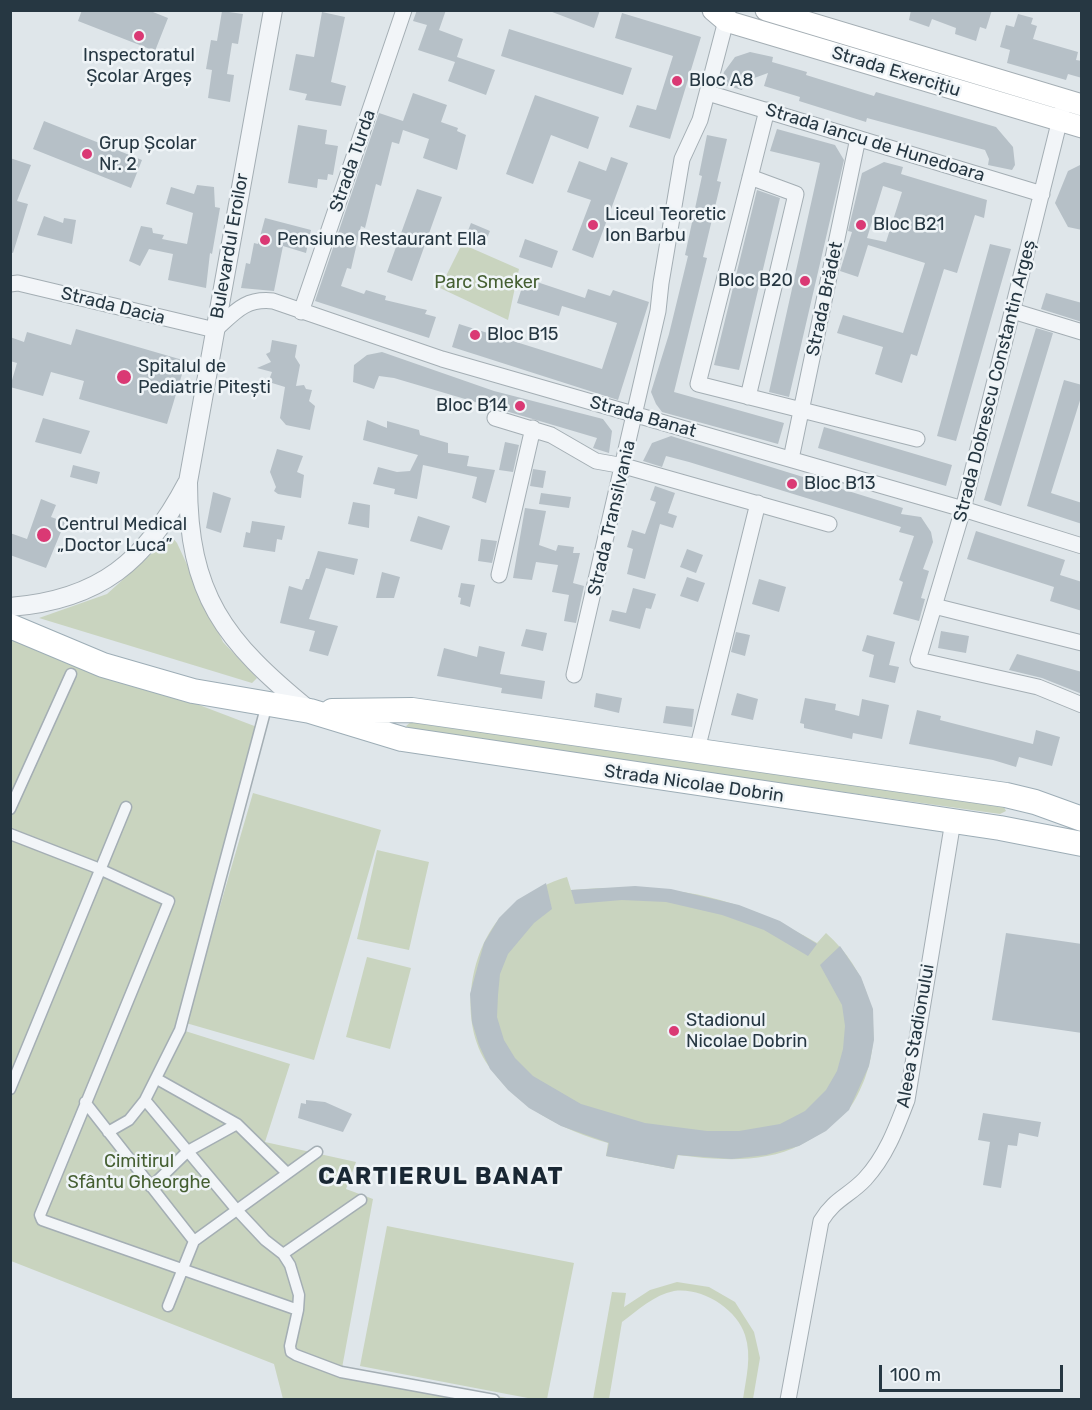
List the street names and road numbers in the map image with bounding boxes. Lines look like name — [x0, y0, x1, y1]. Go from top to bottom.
street label: Strada Exercițiu — [829, 42, 963, 102]
street label: Strada Iancu de Hunedoara — [763, 99, 987, 187]
street label: Strada Turda — [325, 107, 381, 215]
street label: Bulevardul Eroilor — [207, 172, 253, 320]
street label: Strada Dobrescu Constantin Argeș — [949, 238, 1041, 524]
street label: Strada Brădet — [802, 240, 848, 358]
street label: Strada Dacia — [59, 283, 167, 329]
street label: Strada Banat — [587, 392, 699, 442]
street label: Strada Transilvania — [584, 438, 640, 598]
street label: Strada Nicolae Dobrin — [603, 761, 785, 807]
street label: Aleea Stadionului — [893, 962, 939, 1110]

